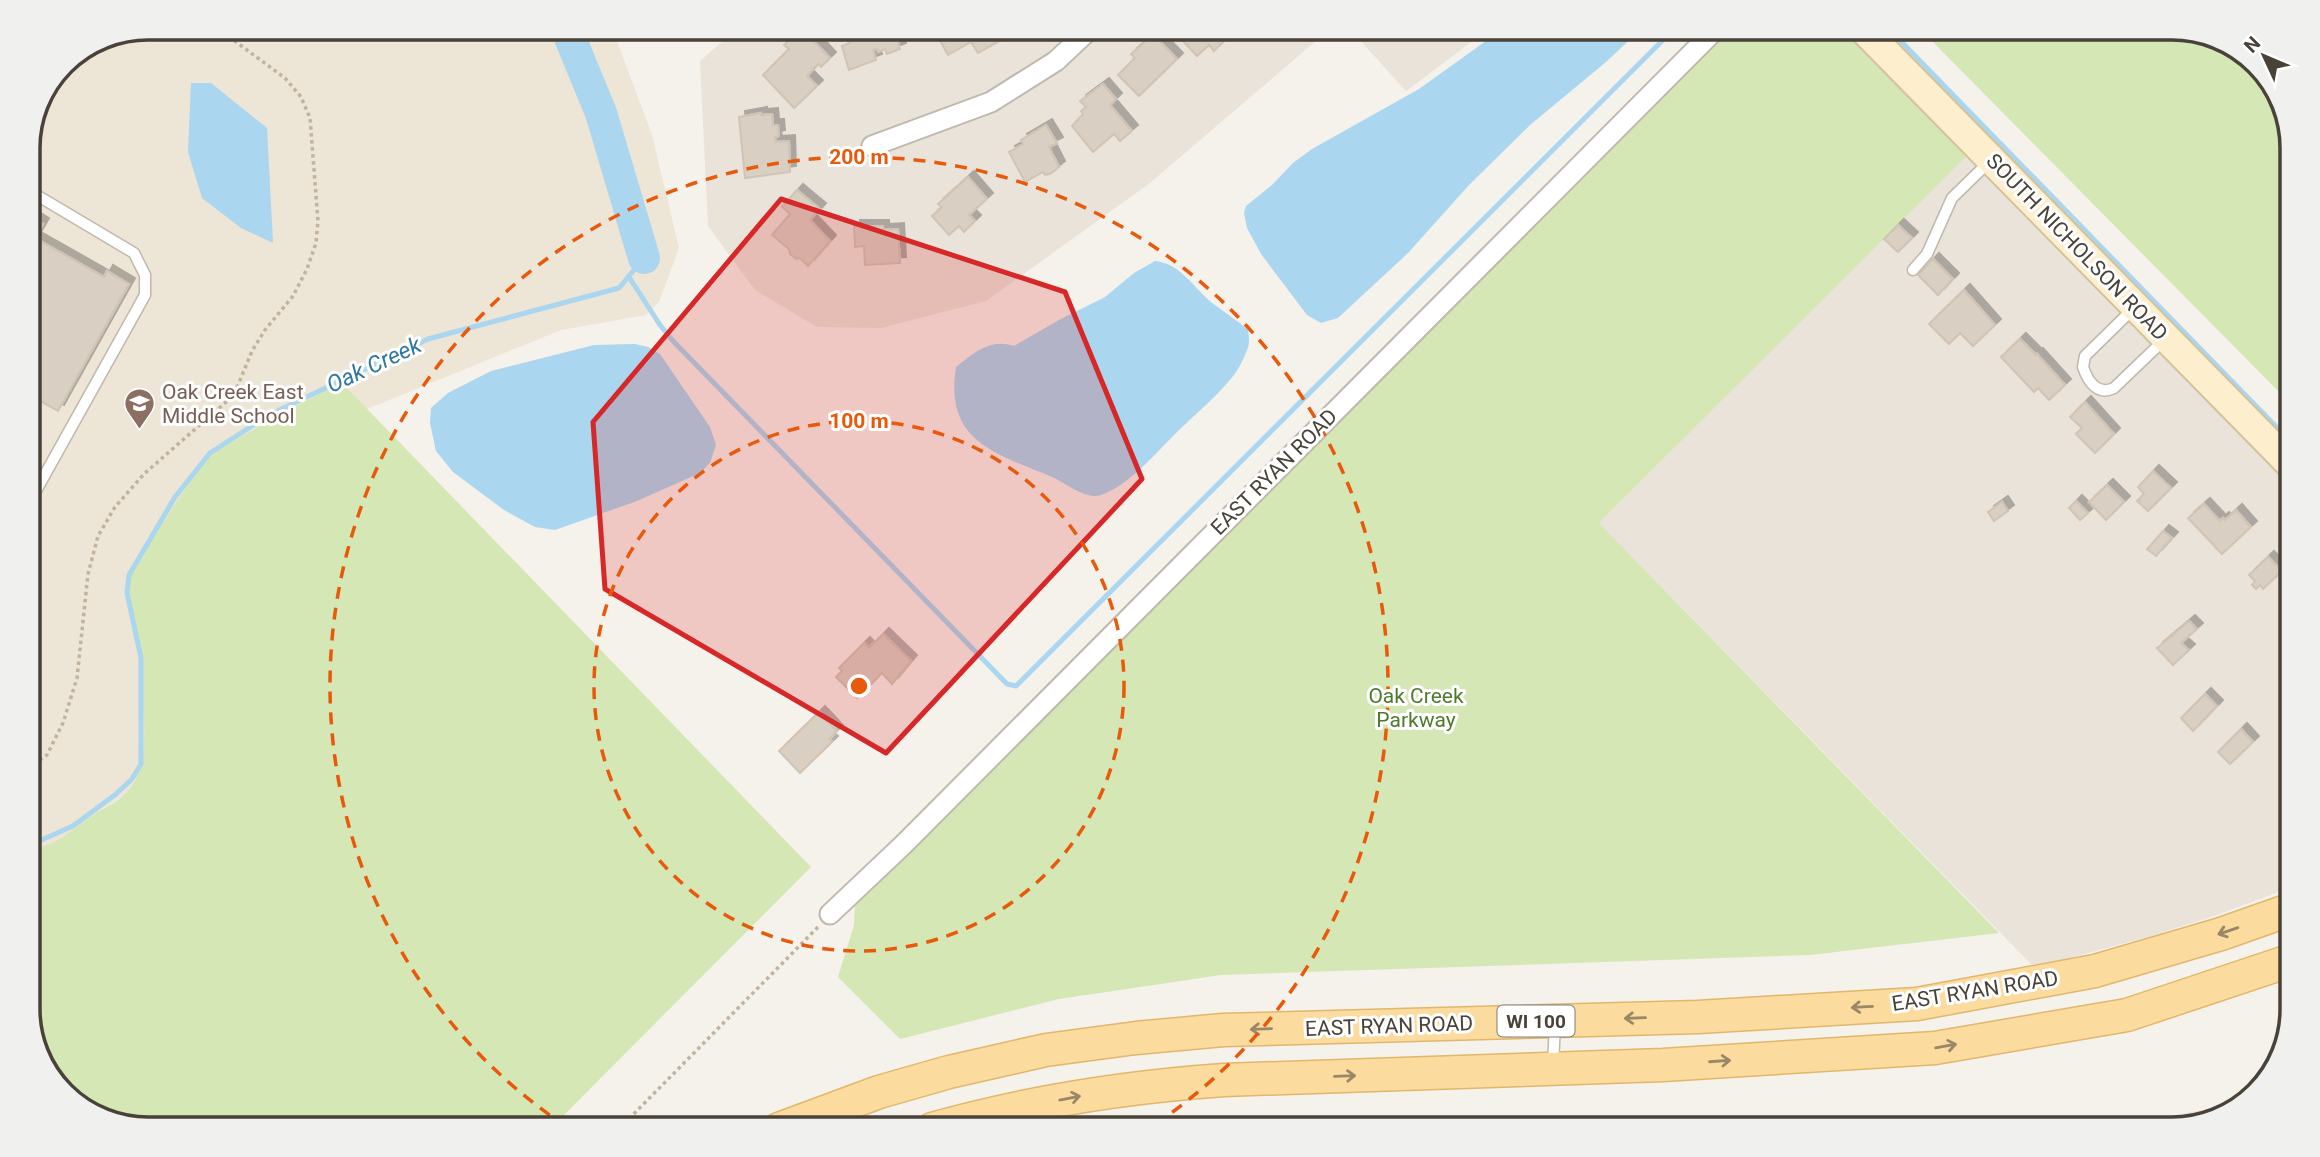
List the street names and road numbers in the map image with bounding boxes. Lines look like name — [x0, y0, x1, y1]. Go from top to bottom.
street label: SOUTH NICHOLSON ROAD — [1981, 149, 2173, 345]
street label: EAST RYAN ROAD — [1206, 404, 1342, 540]
street label: EAST RYAN ROAD — [1890, 966, 2060, 1016]
road number: WI 100 — [1498, 1006, 1574, 1036]
street label: EAST RYAN ROAD — [1305, 1011, 1473, 1041]

